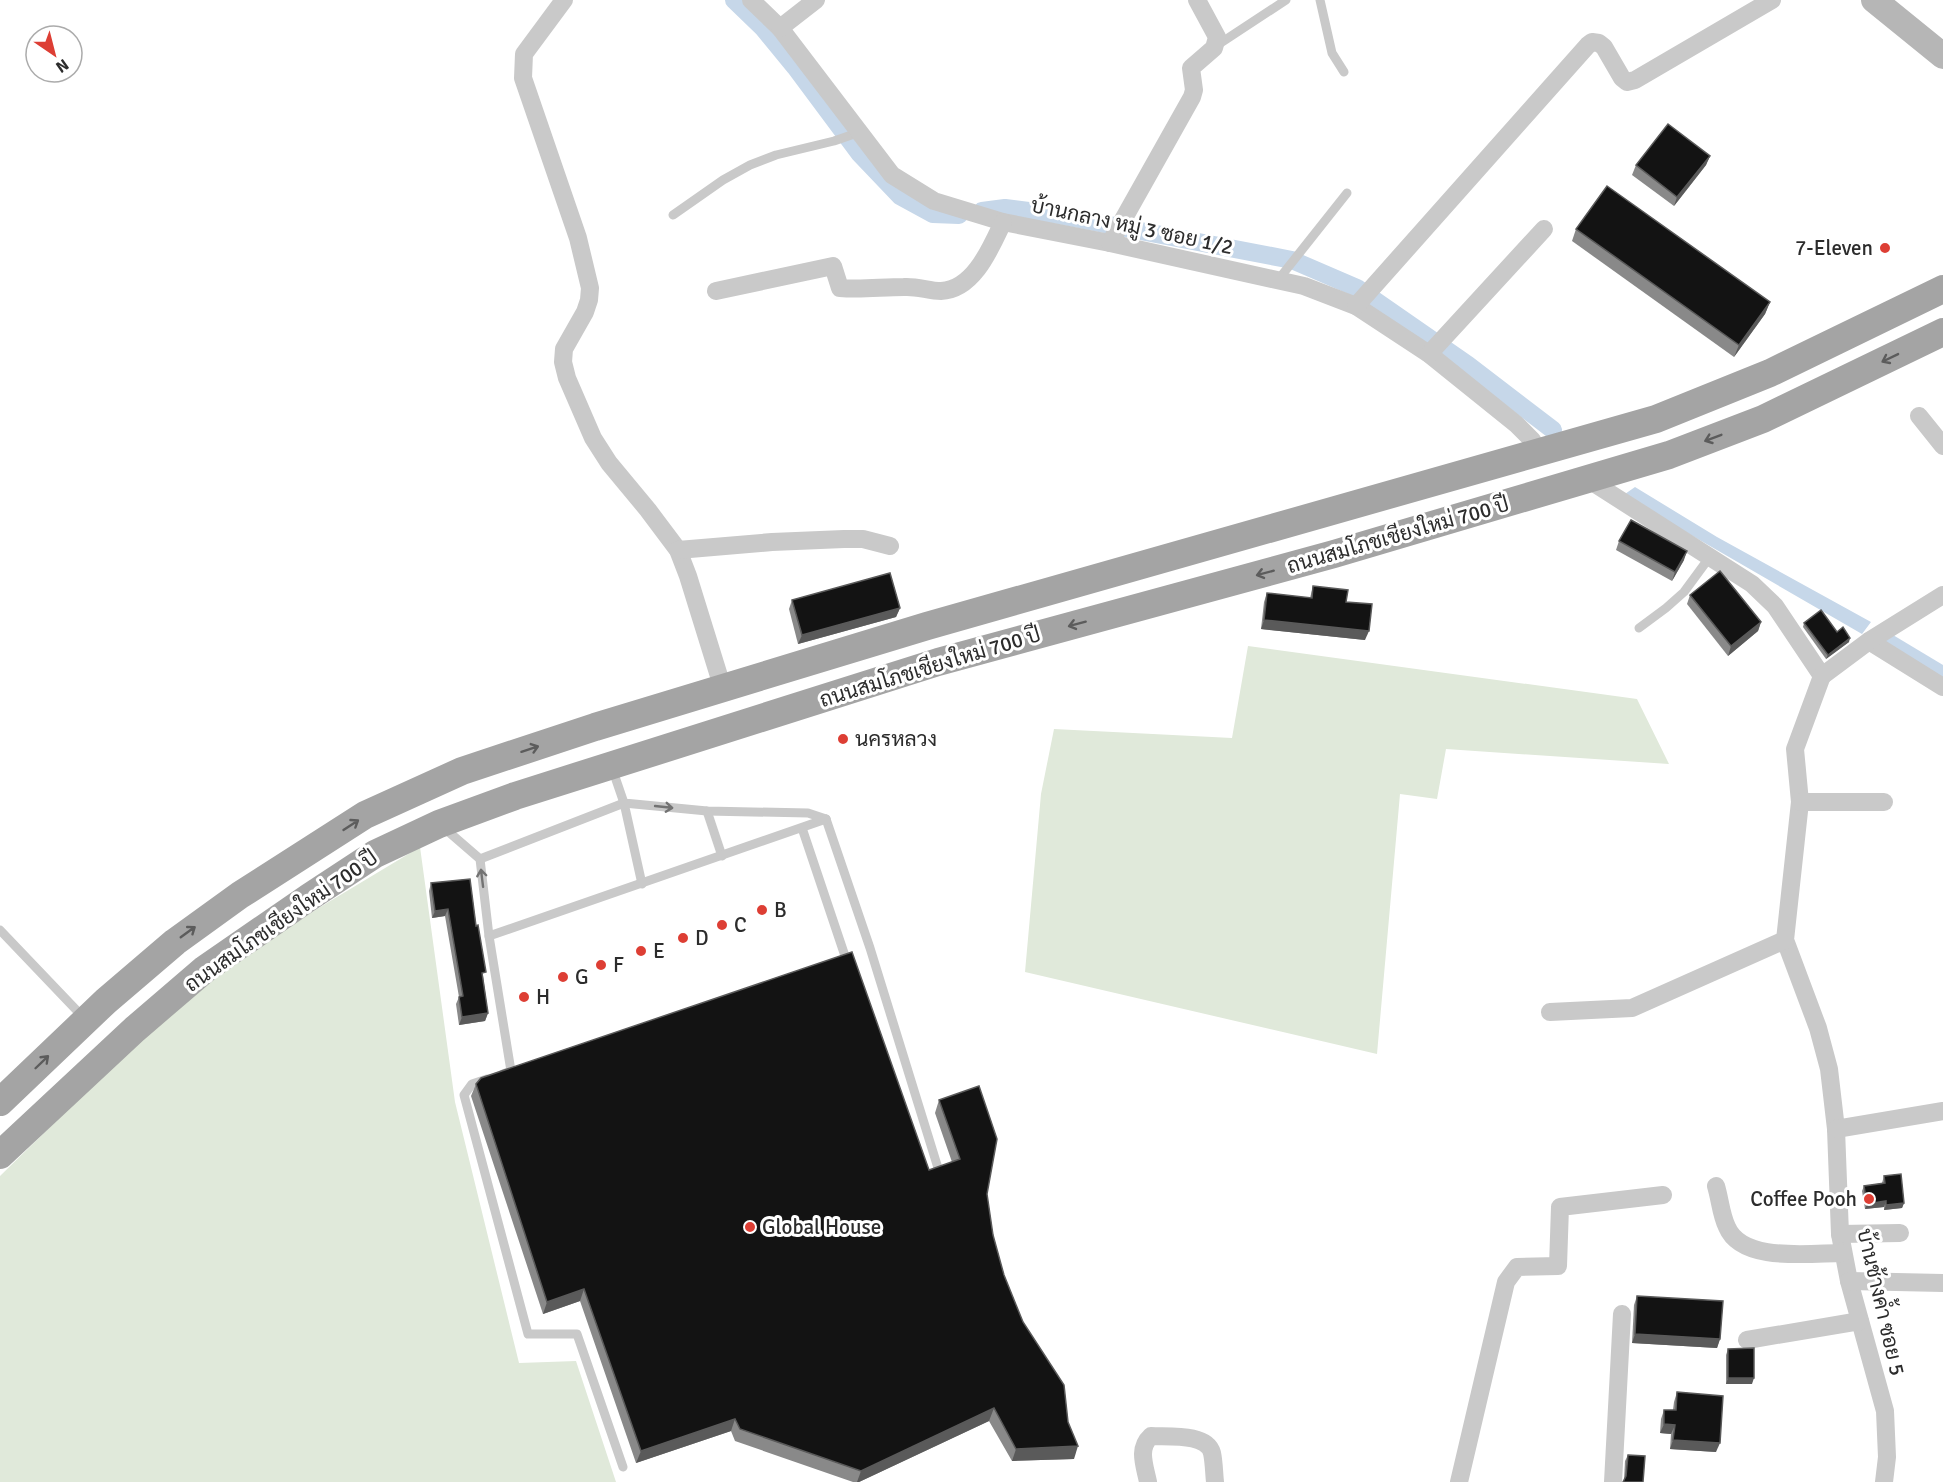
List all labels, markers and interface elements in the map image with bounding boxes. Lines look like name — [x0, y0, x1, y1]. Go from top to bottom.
north arrow — [24, 24, 84, 84]
text: N — [52, 54, 72, 77]
street label: บ้านกลาง หมู่ 3 ซอย 1/2 — [1028, 192, 1235, 262]
place label: 7-Eleven — [1795, 235, 1873, 261]
marker: 7-Eleven — [1878, 241, 1892, 255]
one-way arrow — [1882, 352, 1900, 364]
one-way arrow — [1704, 433, 1722, 444]
street label: ถนนสมโภชเชียงใหม่ 700 ปี — [1284, 490, 1512, 579]
one-way arrow — [1256, 567, 1275, 579]
one-way arrow — [1067, 619, 1086, 630]
street label: ถนนสมโภชเชียงใหม่ 700 ปี — [816, 620, 1044, 713]
place label: นครหลวง — [855, 726, 937, 752]
marker: นครหลวง — [836, 732, 850, 746]
one-way arrow — [520, 743, 539, 754]
one-way arrow — [654, 802, 673, 813]
one-way arrow — [342, 818, 359, 831]
street label: ถนนสมโภชเชียงใหม่ 700 ปี — [179, 844, 383, 998]
one-way arrow — [476, 869, 487, 889]
place label: B — [774, 897, 787, 923]
marker: B — [755, 903, 769, 917]
place label: C — [734, 912, 747, 938]
marker: C — [715, 918, 729, 932]
place label: D — [695, 925, 709, 951]
one-way arrow — [180, 926, 196, 939]
marker: D — [676, 931, 690, 945]
place label: E — [653, 938, 665, 964]
marker: E — [634, 944, 648, 958]
place label: F — [613, 952, 624, 978]
marker: F — [594, 958, 608, 972]
place label: G — [575, 964, 589, 990]
marker: G — [556, 970, 570, 984]
place label: H — [536, 984, 550, 1010]
marker: H — [517, 990, 531, 1004]
one-way arrow — [35, 1054, 50, 1069]
place label: Coffee Pooh — [1750, 1186, 1857, 1212]
marker: Coffee Pooh — [1862, 1192, 1876, 1206]
place label: Global House — [762, 1214, 881, 1240]
marker: Global House — [743, 1220, 757, 1234]
street label: บ้านช้างค้ำ ซอย 5 — [1851, 1225, 1915, 1378]

